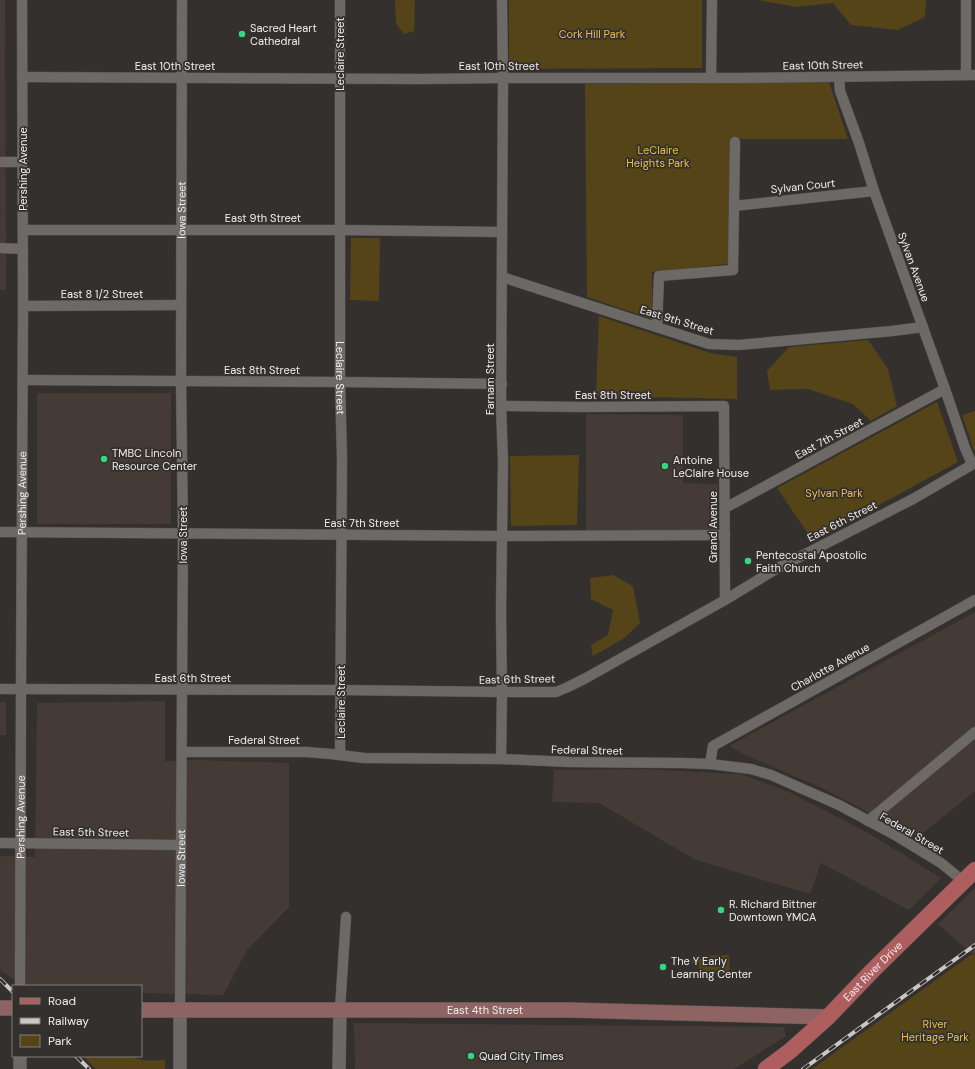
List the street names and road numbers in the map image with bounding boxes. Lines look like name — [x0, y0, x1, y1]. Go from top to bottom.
street label: Leclaire Street — [333, 17, 347, 91]
street label: East 10th Street — [783, 57, 863, 73]
street label: East 10th Street — [135, 59, 215, 73]
street label: East 10th Street — [459, 59, 539, 73]
street label: Pershing Avenue — [16, 127, 30, 211]
street label: Sylvan Court — [770, 176, 836, 196]
street label: Iowa Street — [174, 181, 189, 239]
street label: East 9th Street — [225, 211, 301, 225]
street label: Sylvan Avenue — [895, 230, 933, 304]
street label: East 8 1/2 Street — [61, 287, 143, 301]
street label: East 9th Street — [638, 302, 716, 338]
street label: Leclaire Street — [333, 341, 348, 415]
street label: Farnam Street — [483, 343, 497, 415]
street label: East 8th Street — [224, 363, 300, 377]
street label: East 8th Street — [575, 388, 651, 402]
street label: East 7th Street — [792, 414, 866, 462]
street label: Pershing Avenue — [15, 451, 29, 535]
street label: Grand Avenue — [706, 491, 720, 563]
street label: East 6th Street — [805, 497, 879, 545]
street label: Iowa Street — [176, 506, 190, 564]
street label: East 7th Street — [324, 516, 400, 530]
street label: Charlotte Avenue — [788, 640, 872, 694]
street label: Leclaire Street — [334, 665, 348, 739]
street label: East 6th Street — [155, 671, 231, 685]
street label: East 6th Street — [479, 671, 555, 687]
street label: Federal Street — [228, 733, 300, 747]
street label: Federal Street — [551, 742, 623, 758]
street label: Pershing Avenue — [13, 775, 28, 859]
street label: Federal Street — [877, 809, 947, 857]
street label: East 5th Street — [53, 824, 129, 840]
street label: Iowa Street — [174, 829, 188, 887]
street label: East River Drive — [840, 938, 905, 1004]
street label: East 4th Street — [447, 1003, 523, 1017]

